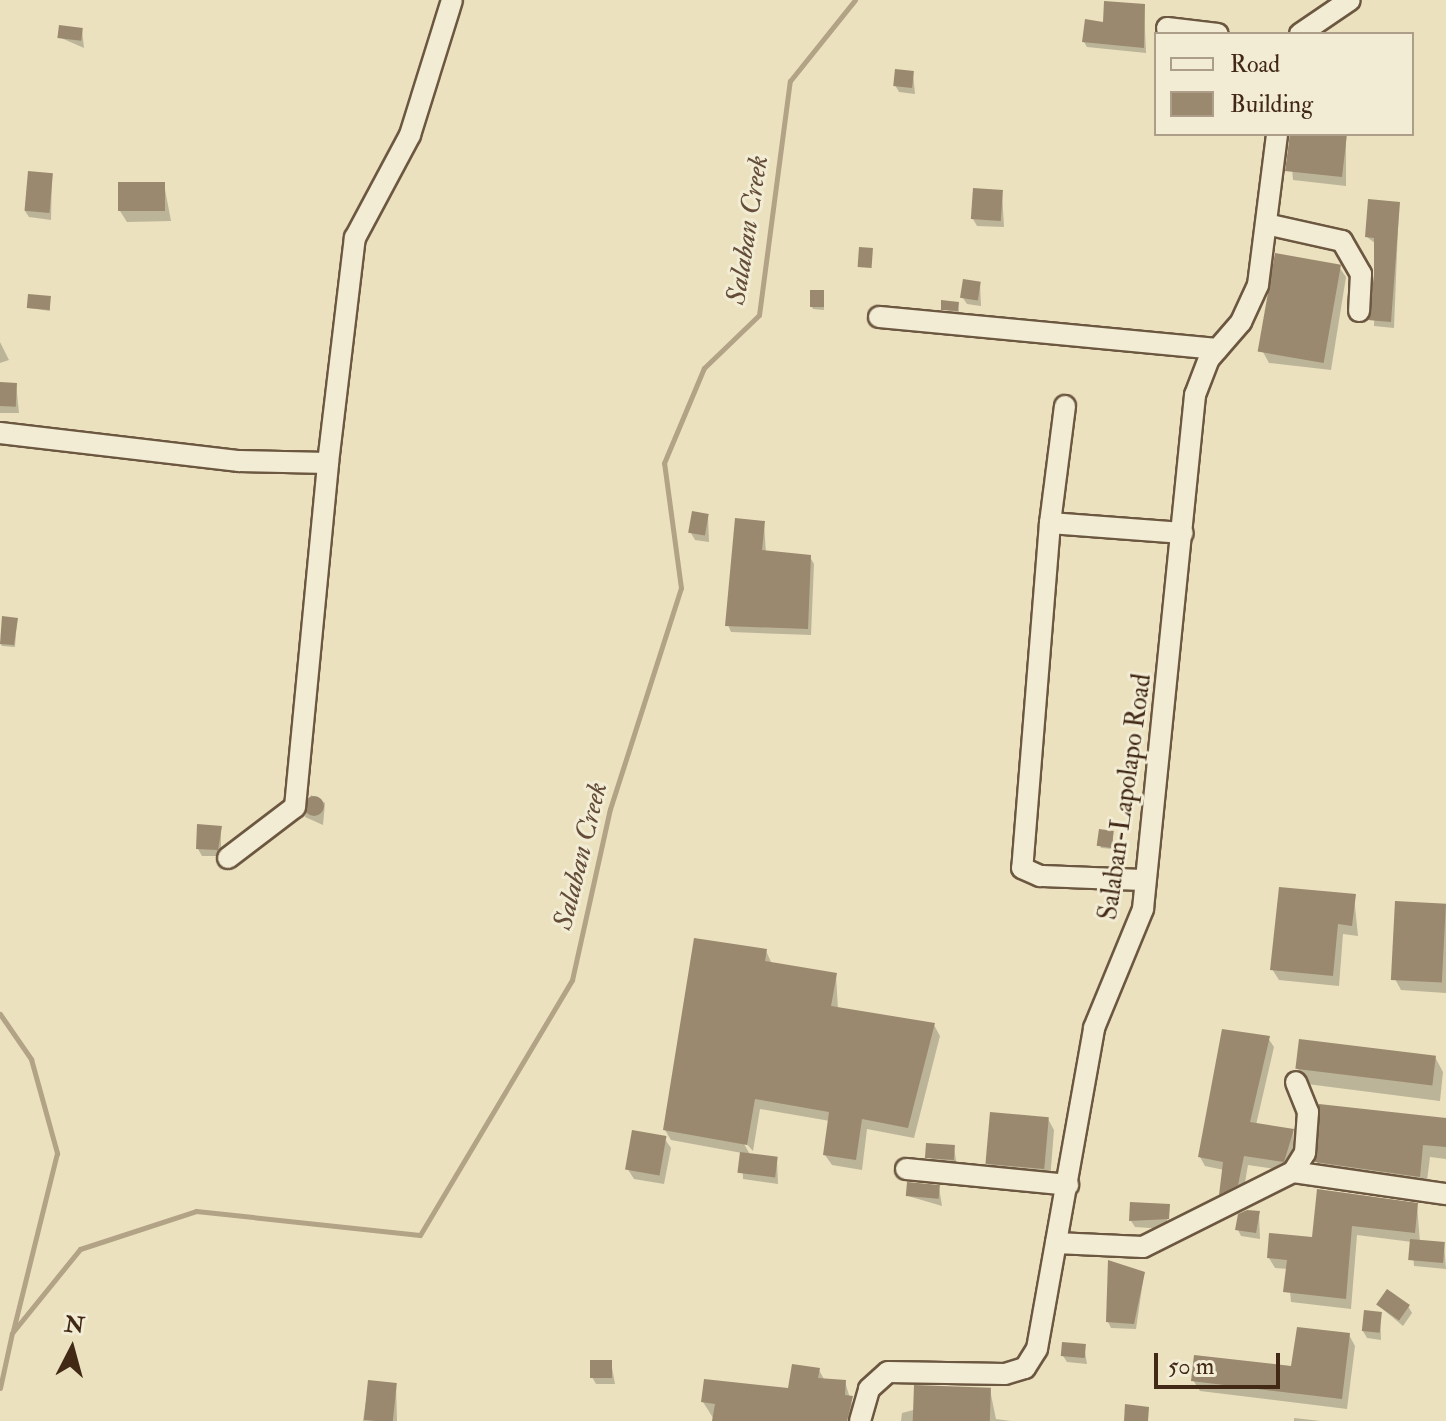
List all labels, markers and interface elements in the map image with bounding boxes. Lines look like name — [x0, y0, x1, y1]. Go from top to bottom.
legend — [1154, 32, 1414, 136]
text: Road — [1230, 49, 1280, 80]
text: Building — [1230, 89, 1313, 120]
water label: Salaban Creek — [720, 153, 776, 307]
street label: Salaban-Lapolapo Road — [1093, 672, 1159, 922]
water label: Salaban Creek — [546, 779, 616, 933]
north arrow — [32, 1309, 112, 1389]
text: N — [63, 1310, 86, 1340]
scale bar — [1158, 1337, 1284, 1387]
text: 50 m — [1168, 1351, 1214, 1382]

